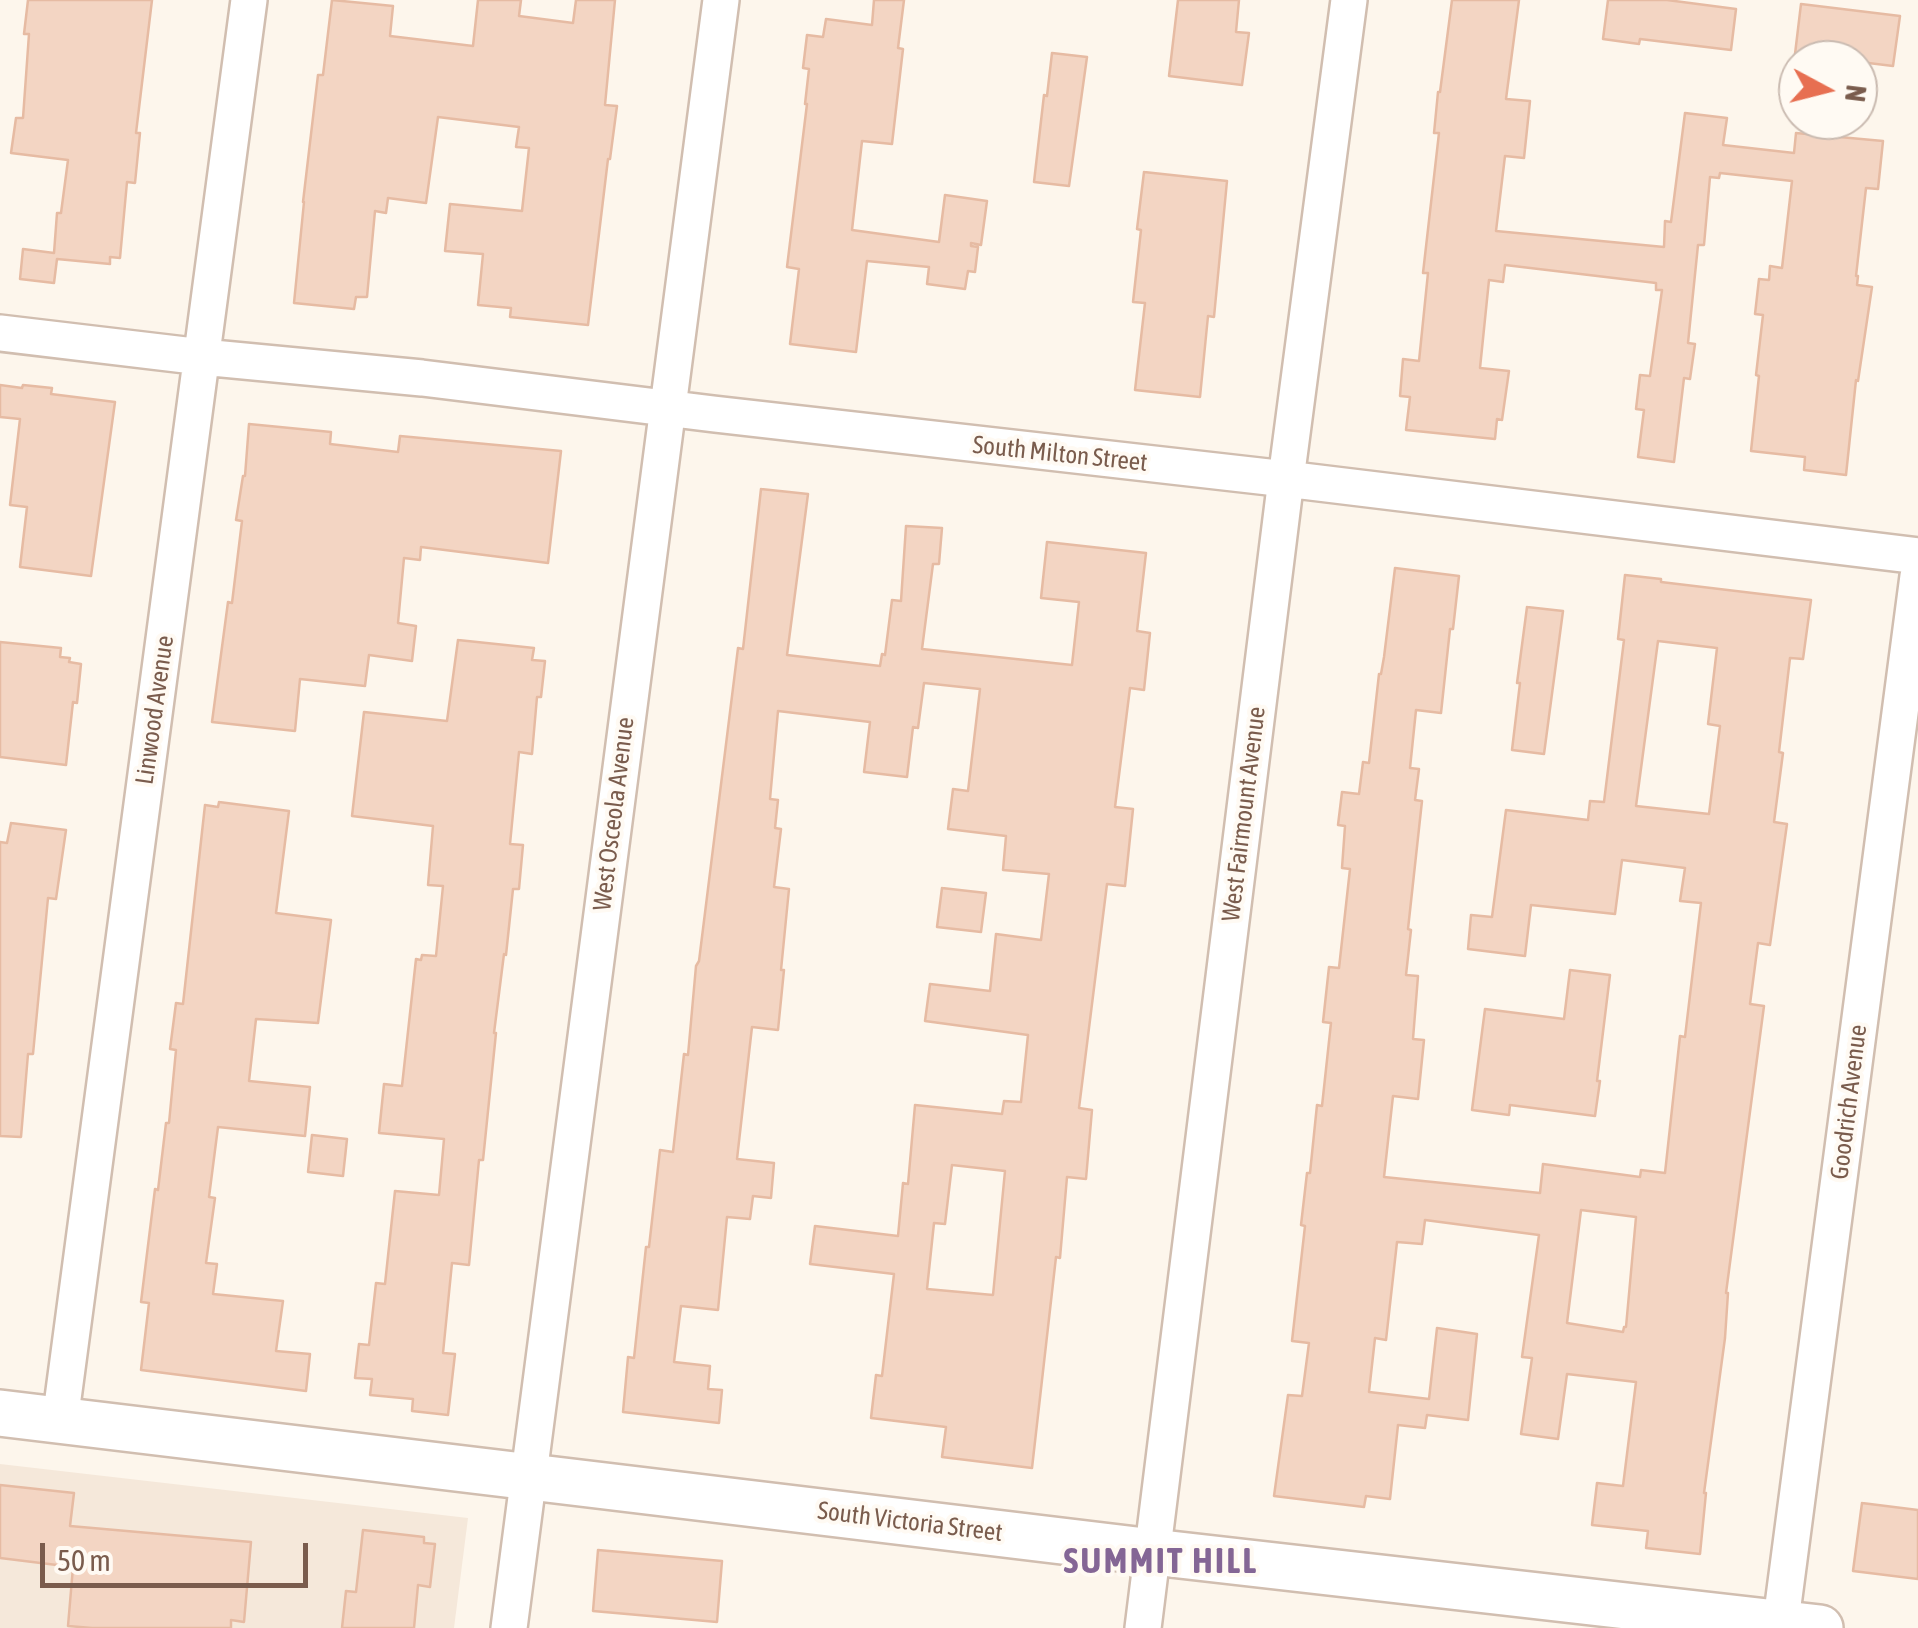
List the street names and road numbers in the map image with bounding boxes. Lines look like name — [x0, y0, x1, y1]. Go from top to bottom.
street label: South Milton Street — [971, 430, 1149, 478]
street label: Linwood Avenue — [130, 634, 180, 786]
street label: West Fairmount Avenue — [1216, 705, 1272, 923]
street label: West Osceola Avenue — [587, 716, 641, 912]
street label: Goodrich Avenue — [1825, 1023, 1873, 1181]
street label: South Victoria Street — [816, 1496, 1004, 1548]

